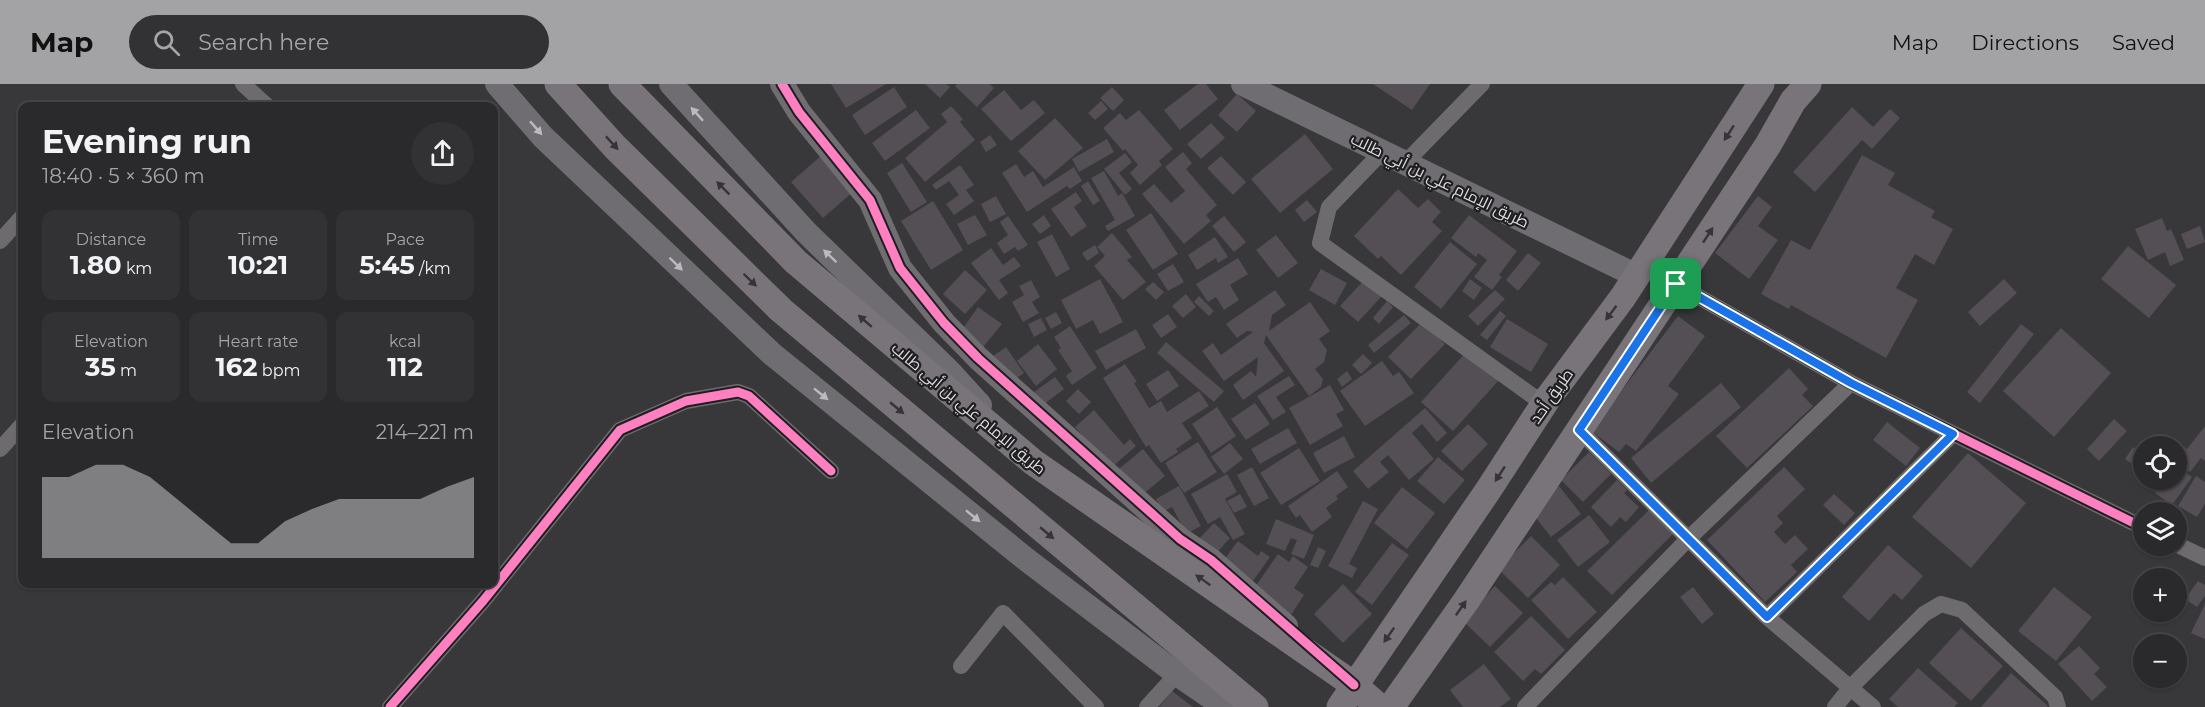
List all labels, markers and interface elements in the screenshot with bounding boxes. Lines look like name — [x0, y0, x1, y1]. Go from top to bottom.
search box — [129, 15, 549, 69]
text: Map — [30, 25, 93, 59]
icon: search — [150, 26, 183, 59]
text: Search here — [198, 29, 329, 56]
text: Map — [1892, 30, 1938, 55]
text: Directions — [1971, 30, 2079, 55]
text: Saved — [2112, 30, 2175, 55]
one-way arrow — [690, 106, 704, 121]
one-way arrow — [529, 120, 542, 136]
text: Evening run — [42, 121, 252, 161]
button: share — [411, 122, 474, 185]
one-way arrow — [1724, 125, 1735, 141]
street label: طريق الإمام علي بن أبي طالب — [1346, 129, 1532, 235]
one-way arrow — [604, 136, 618, 150]
text: 18:40 · 5 × 360 m — [42, 164, 205, 188]
one-way arrow — [716, 181, 730, 196]
one-way arrow — [1702, 227, 1713, 243]
text: Distance — [76, 230, 146, 249]
text: Time — [238, 230, 278, 249]
text: Pace — [385, 230, 425, 249]
text: 1.80 — [70, 249, 122, 281]
text: 10:21 — [228, 249, 288, 281]
text: 5:45 — [359, 249, 415, 281]
one-way arrow — [824, 249, 838, 263]
one-way arrow — [668, 257, 683, 271]
pin — [1650, 258, 1701, 309]
text: km — [122, 259, 152, 278]
text: /km — [415, 259, 451, 278]
icon: arrive — [1659, 267, 1692, 300]
one-way arrow — [743, 273, 758, 287]
one-way arrow — [1605, 306, 1617, 321]
one-way arrow — [858, 315, 873, 328]
text: Elevation — [74, 332, 148, 351]
text: Heart rate — [218, 332, 298, 351]
text: kcal — [389, 332, 421, 351]
street label: طريق الإمام علي بن أبي طالب — [885, 338, 1050, 482]
text: 35 — [85, 351, 116, 383]
text: 162 — [216, 351, 258, 383]
text: 112 — [387, 351, 423, 383]
text: m — [116, 361, 137, 380]
text: bpm — [258, 361, 300, 380]
street label: طريق أحد — [1526, 365, 1578, 428]
one-way arrow — [813, 387, 829, 400]
one-way arrow — [890, 401, 905, 413]
text: Elevation — [42, 420, 134, 444]
text: 214–221 m — [376, 420, 474, 444]
map controls — [2133, 436, 2187, 688]
button: locate — [2133, 436, 2187, 490]
one-way arrow — [1494, 465, 1505, 482]
button: layers — [2133, 502, 2187, 556]
one-way arrow — [965, 510, 980, 522]
one-way arrow — [1039, 526, 1054, 539]
button: + — [2133, 568, 2187, 622]
one-way arrow — [1195, 574, 1211, 586]
one-way arrow — [1455, 600, 1467, 616]
one-way arrow — [1384, 626, 1395, 643]
button: − — [2133, 634, 2187, 688]

